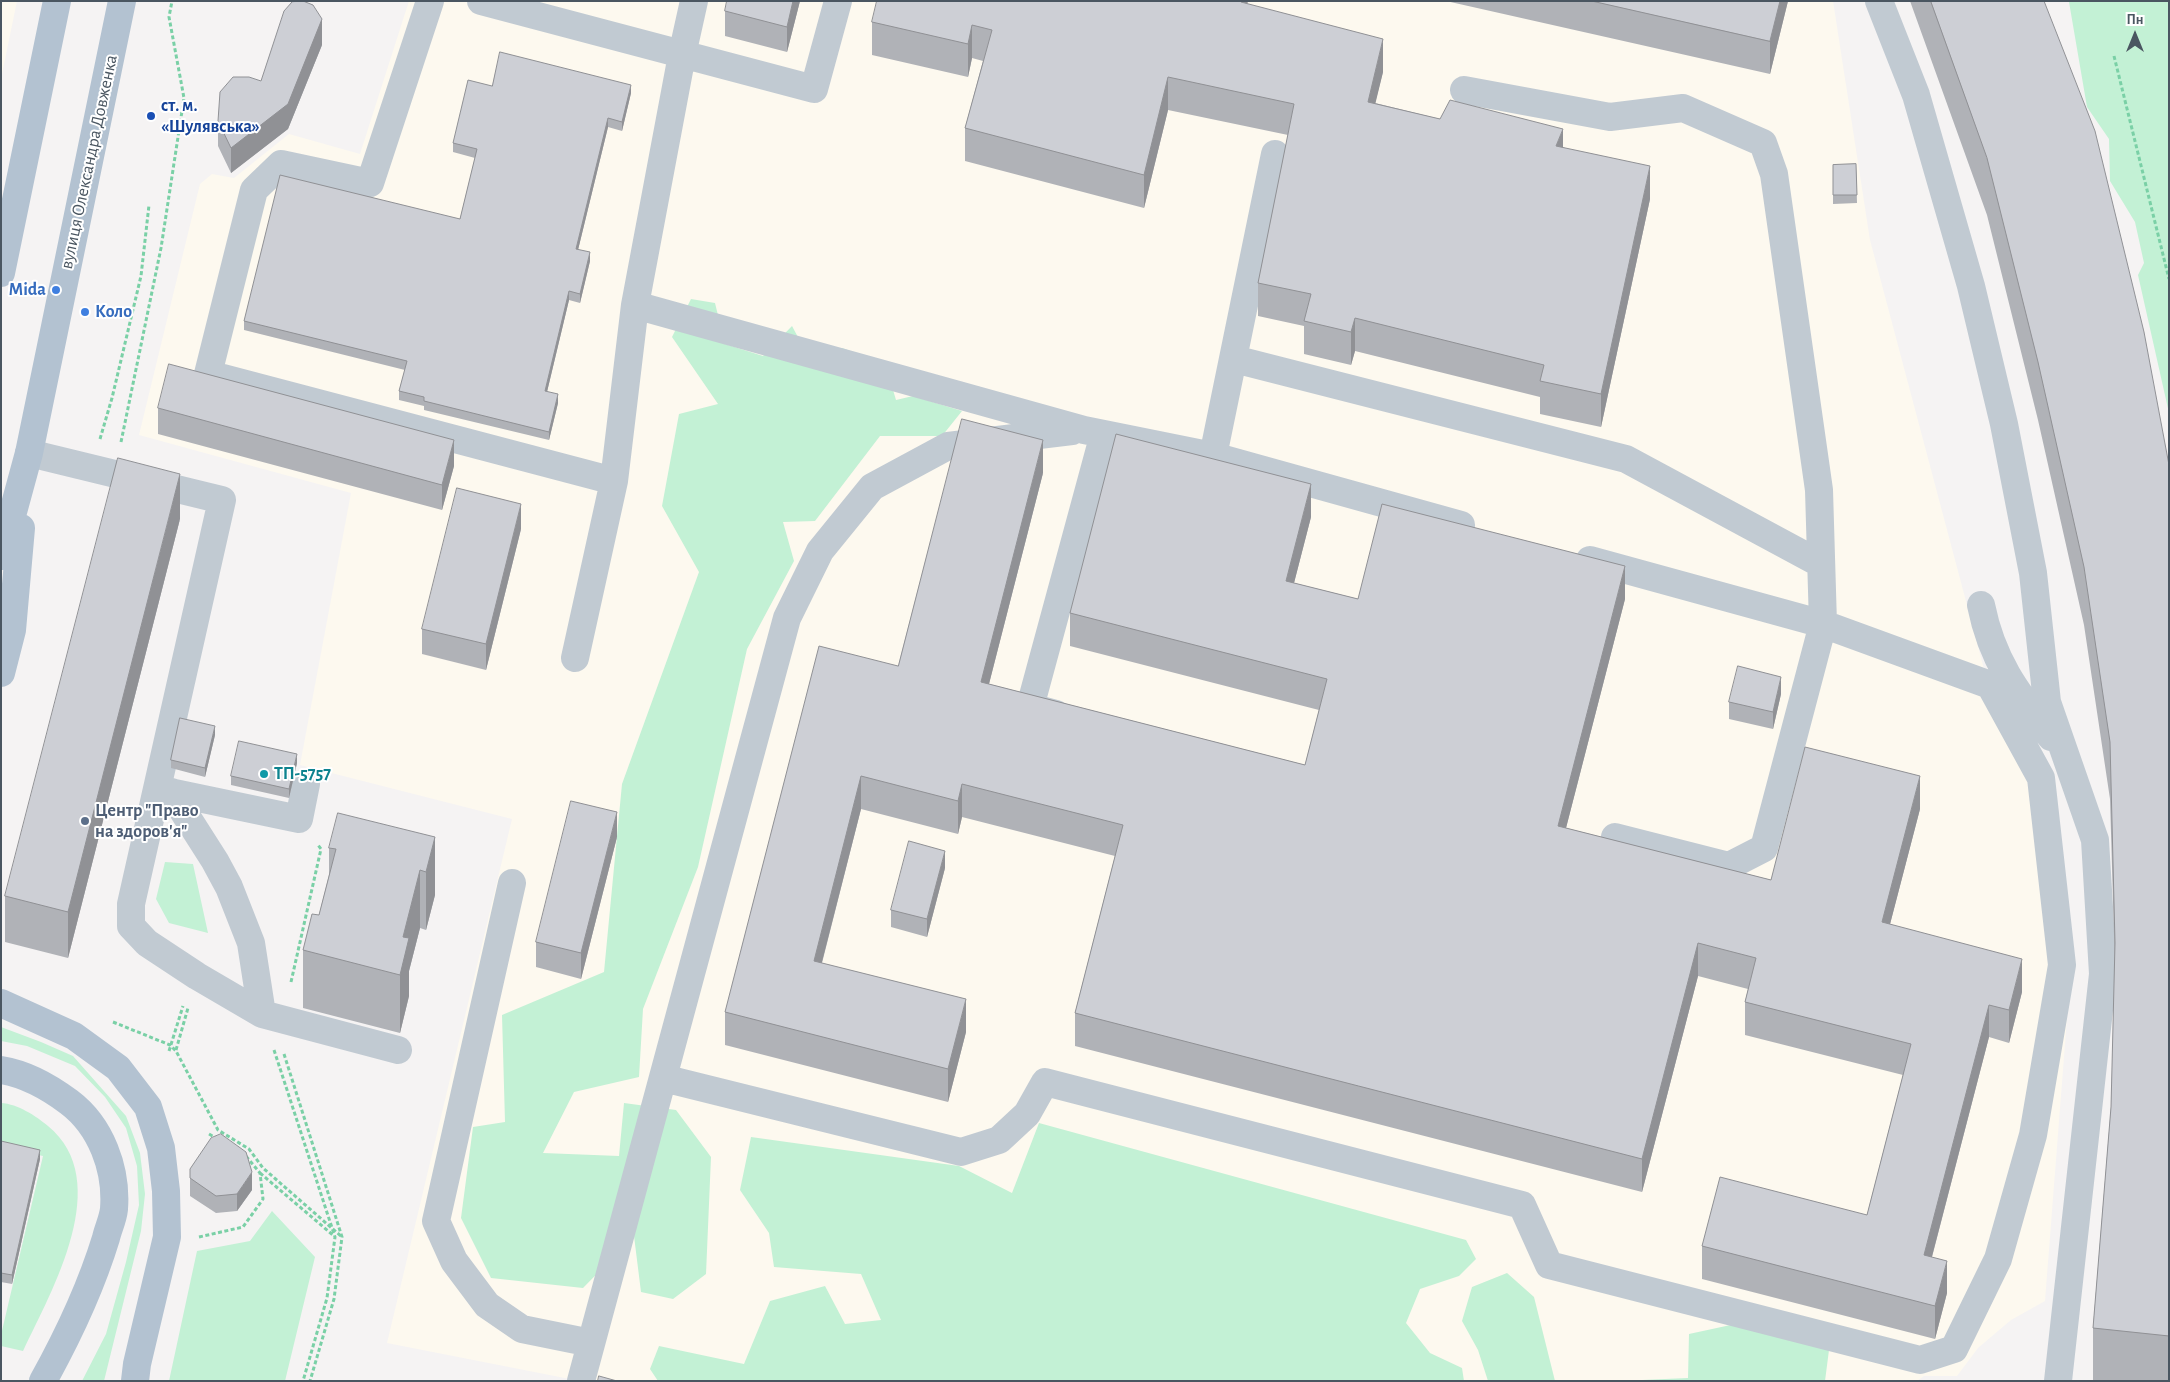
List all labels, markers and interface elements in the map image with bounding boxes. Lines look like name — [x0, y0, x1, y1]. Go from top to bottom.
north arrow — [2110, 10, 2160, 60]
text: Пн — [2126, 13, 2144, 27]
street label: вулиця Олександра Довженка — [56, 53, 122, 271]
place label: ст. м. «Шулявська» — [161, 95, 260, 138]
marker: ст. м. «Шулявська» — [145, 110, 157, 122]
place label: Mida — [9, 279, 46, 301]
marker: Mida — [50, 284, 62, 296]
place label: Коло — [95, 301, 132, 323]
marker: Коло — [79, 306, 91, 318]
place label: ТП-5757 — [274, 763, 331, 785]
marker: ТП-5757 — [258, 768, 270, 780]
place label: Центр "Право на здоров'я" — [95, 800, 199, 842]
marker: Центр "Право на здоров'я" — [79, 815, 91, 827]

